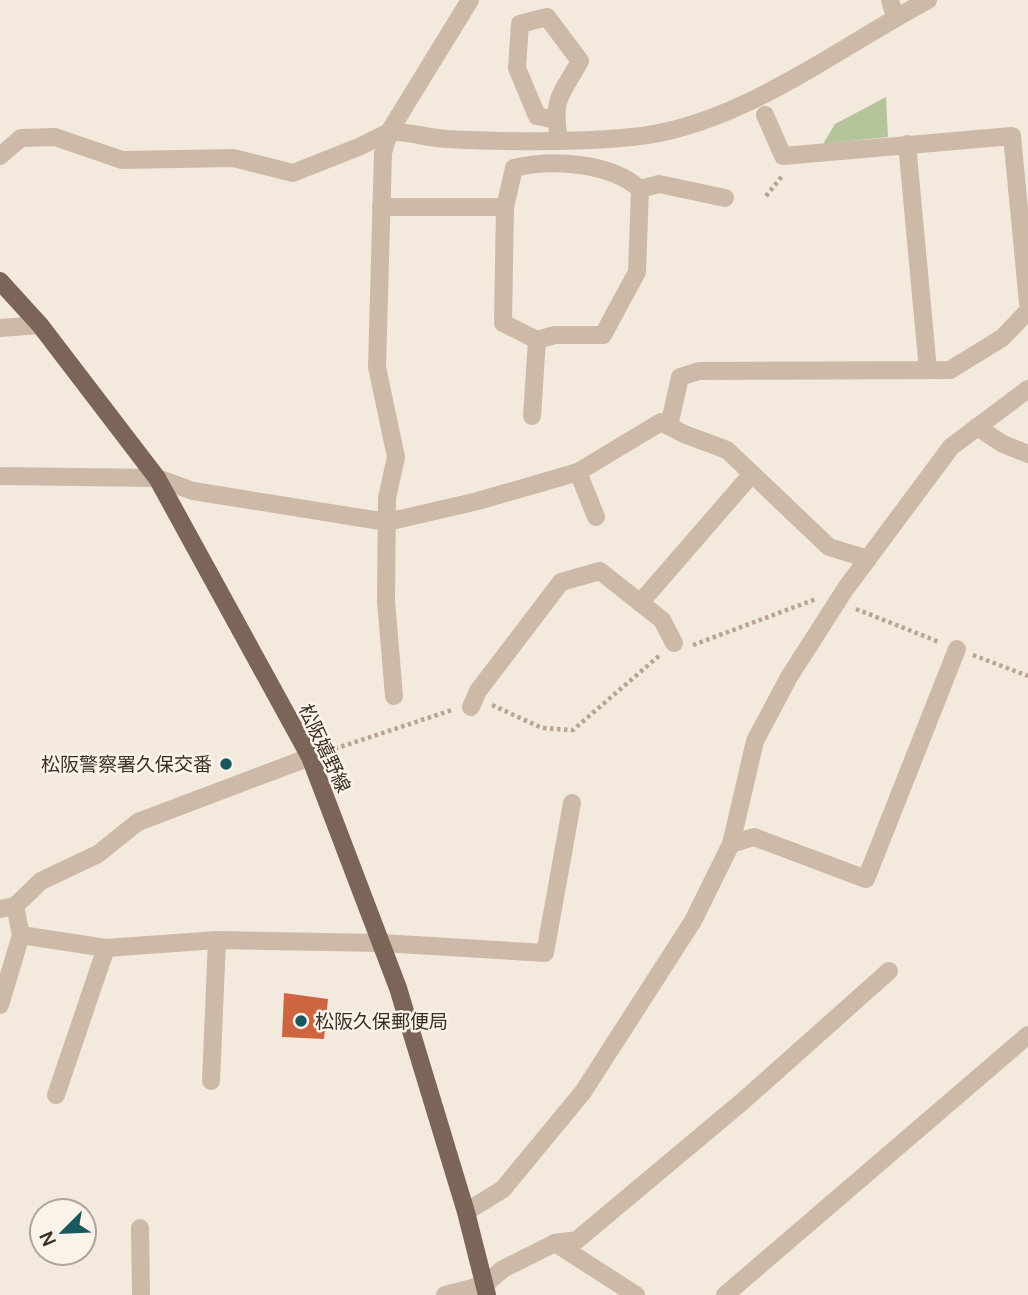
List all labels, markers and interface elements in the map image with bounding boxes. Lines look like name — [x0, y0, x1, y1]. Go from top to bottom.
street label: 松阪嬉野線 — [293, 699, 357, 797]
place label: 松阪警察署久保交番 — [41, 751, 212, 777]
marker: 松阪警察署久保交番 — [218, 756, 234, 772]
place label: 松阪久保郵便局 — [315, 1008, 448, 1034]
marker: 松阪久保郵便局 — [293, 1013, 309, 1029]
north arrow — [28, 1197, 98, 1267]
text: N — [33, 1227, 62, 1250]

